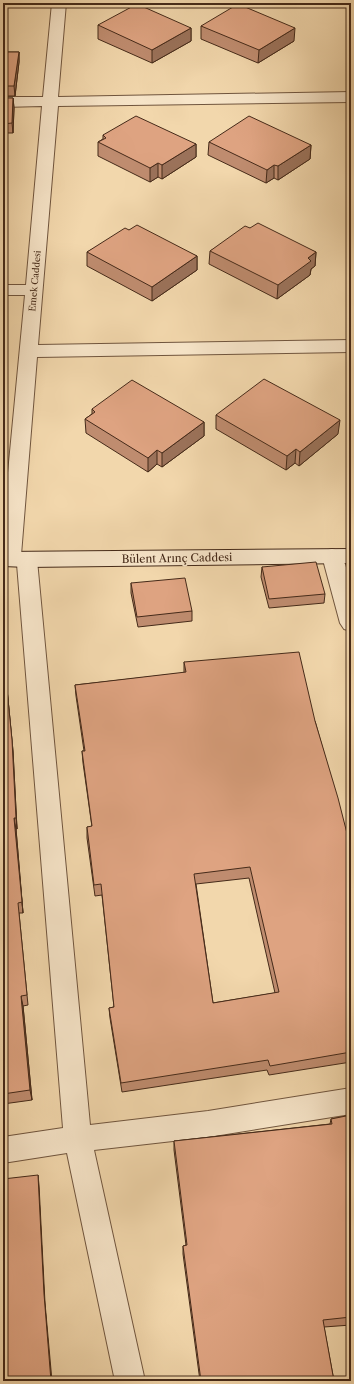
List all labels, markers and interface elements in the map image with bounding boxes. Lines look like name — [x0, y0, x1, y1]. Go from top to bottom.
street label: Emek Caddesi — [26, 250, 43, 312]
street label: Bülent Arınç Caddesi — [121, 550, 233, 566]

